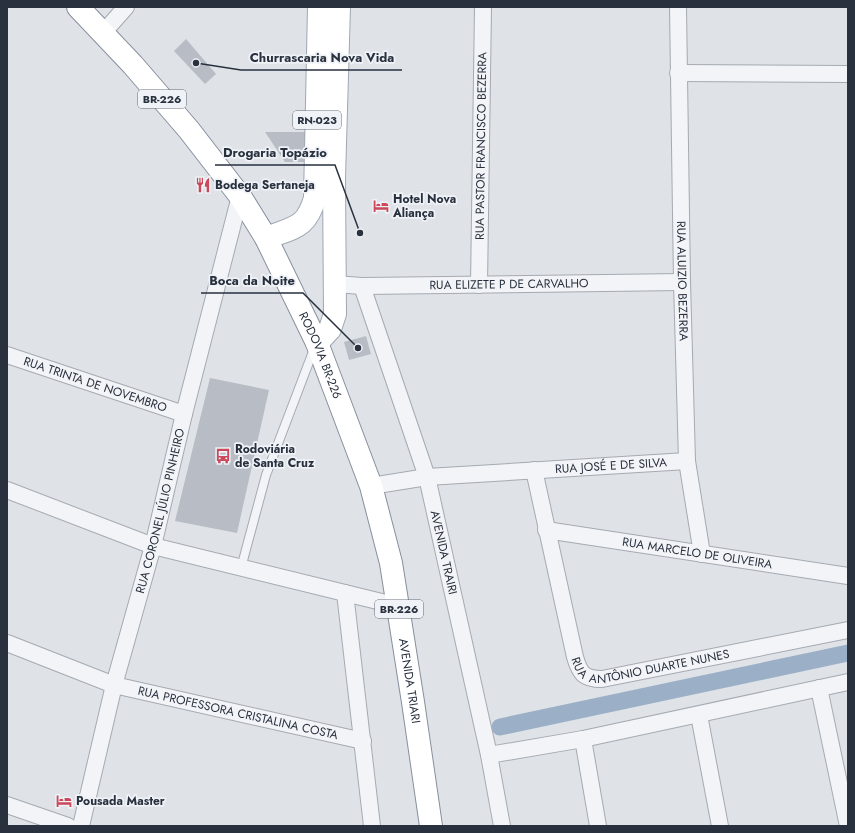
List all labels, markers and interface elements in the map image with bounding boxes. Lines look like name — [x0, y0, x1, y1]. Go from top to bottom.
callout: Churrascaria Nova Vida — [241, 45, 402, 70]
text: Churrascaria Nova Vida — [250, 48, 394, 67]
street label: RUA PASTOR FRANCISCO BEZERRA — [471, 52, 491, 240]
road number: BR-226 — [138, 90, 186, 108]
road number: RN-023 — [293, 111, 341, 129]
callout: Drogaria Topázio — [215, 140, 335, 165]
text: Drogaria Topázio — [223, 143, 327, 162]
restaurant icon: Bodega Sertaneja — [194, 176, 212, 194]
place label: Bodega Sertaneja — [215, 176, 315, 194]
place label: Hotel Nova Aliança — [392, 190, 456, 222]
hotel icon: Hotel Nova Aliança — [372, 197, 390, 215]
street label: RUA ALUIZIO BEZERRA — [672, 221, 693, 341]
callout: Boca da Noite — [201, 268, 303, 293]
text: Boca da Noite — [209, 271, 295, 290]
street label: RUA ELIZETE P DE CARVALHO — [429, 274, 589, 294]
street label: RODOVIA BR-226 — [294, 309, 346, 401]
street label: RUA TRINTA DE NOVEMBRO — [21, 352, 169, 417]
street label: RUA CORONEL JÚLIO PINHEIRO — [131, 426, 189, 596]
place label: Rodoviária de Santa Cruz — [235, 440, 315, 472]
bus stop icon: Rodoviária de Santa Cruz — [214, 447, 232, 465]
street label: RUA JOSÉ E DE SILVA — [555, 453, 667, 478]
street label: AVENIDA TRAIRI — [426, 509, 462, 596]
street label: RUA MARCELO DE OLIVEIRA — [621, 533, 774, 573]
road number: BR-226 — [375, 600, 423, 618]
street label: AVENIDA TRIARI — [394, 637, 425, 725]
text: RUA ANTÔNIO DUARTE NUNES — [567, 645, 731, 688]
street label: RUA ANTÔNIO DUARTE NUNES — [571, 646, 739, 660]
street label: RUA PROFESSORA CRISTALINA COSTA — [136, 682, 340, 744]
hotel icon: Pousada Master — [55, 792, 73, 810]
place label: Pousada Master — [76, 792, 165, 810]

